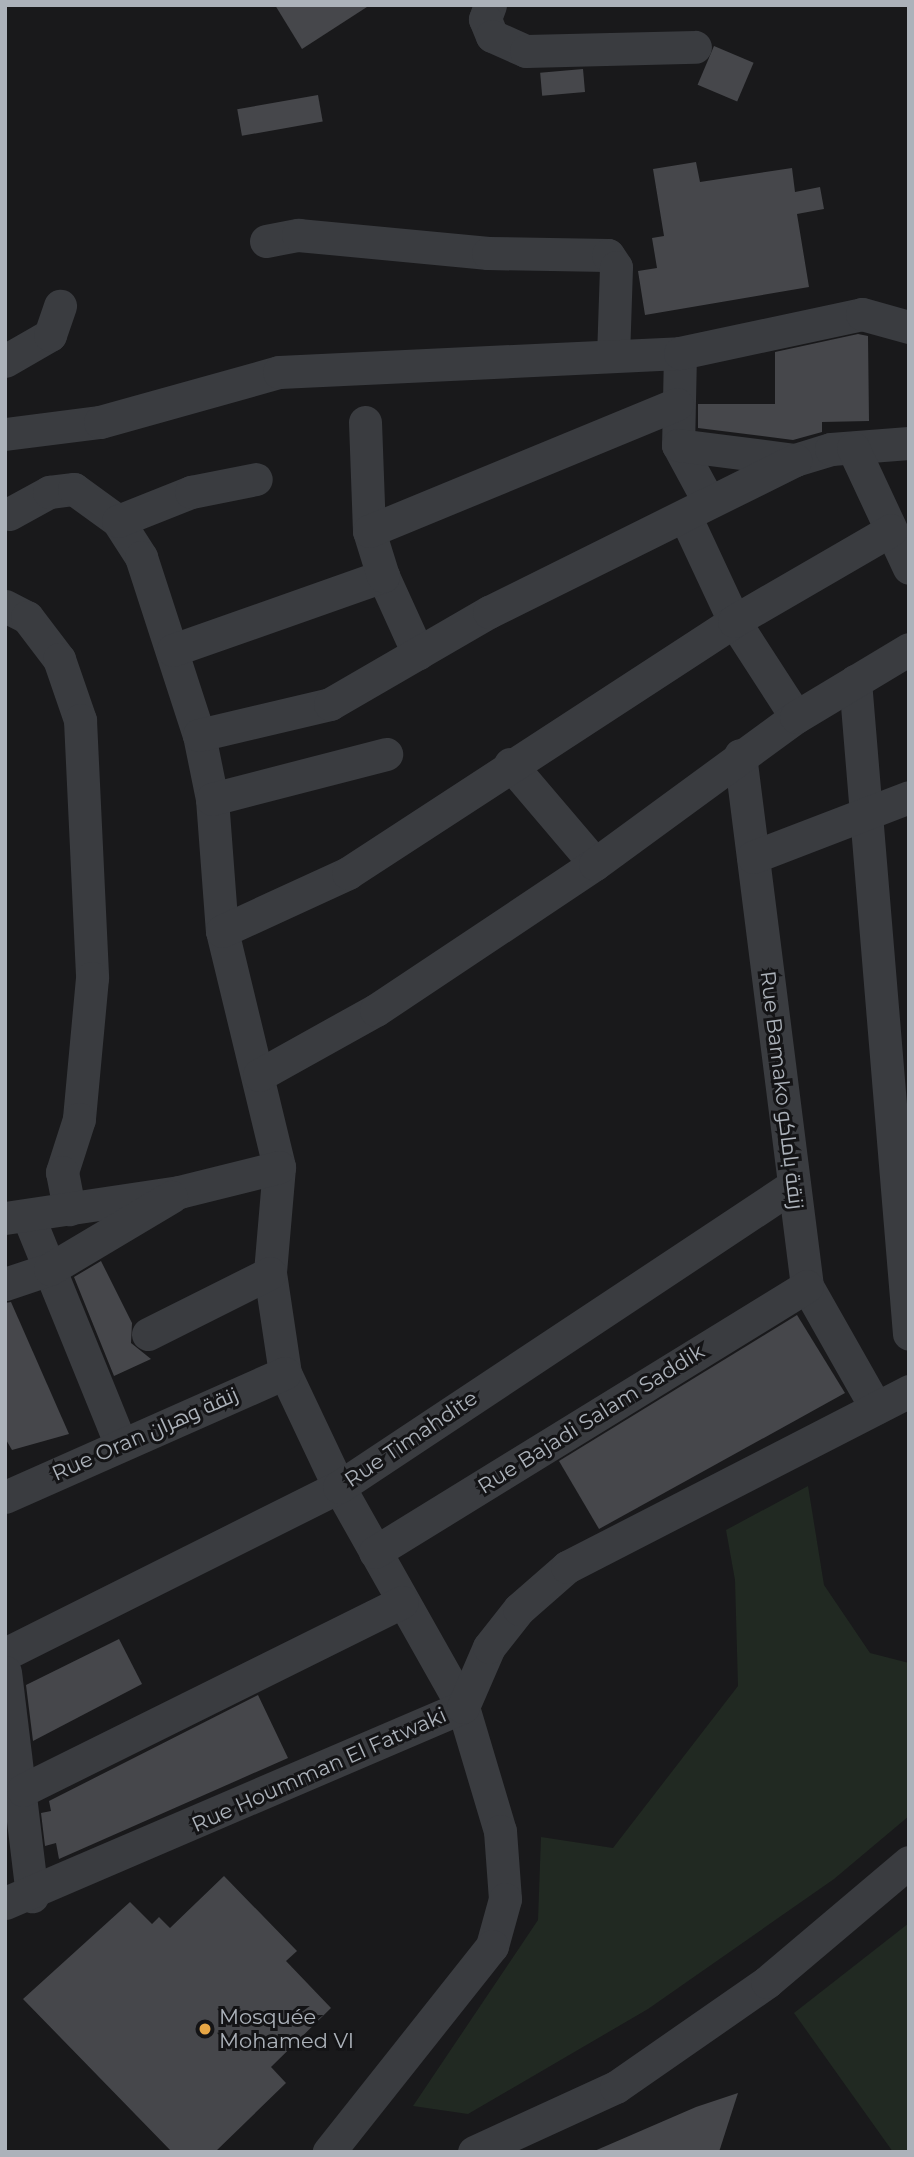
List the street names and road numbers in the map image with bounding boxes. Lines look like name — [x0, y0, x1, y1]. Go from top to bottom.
street label: Rue Bamako زنقة باماكو — [755, 969, 809, 1211]
street label: Rue Bajadi Salam Saddik — [473, 1339, 709, 1499]
street label: Rue Oran زنقة وهران — [48, 1382, 242, 1486]
street label: Rue Timahdite — [340, 1385, 482, 1493]
street label: Rue Houmman El Fatwaki — [188, 1702, 450, 1838]

